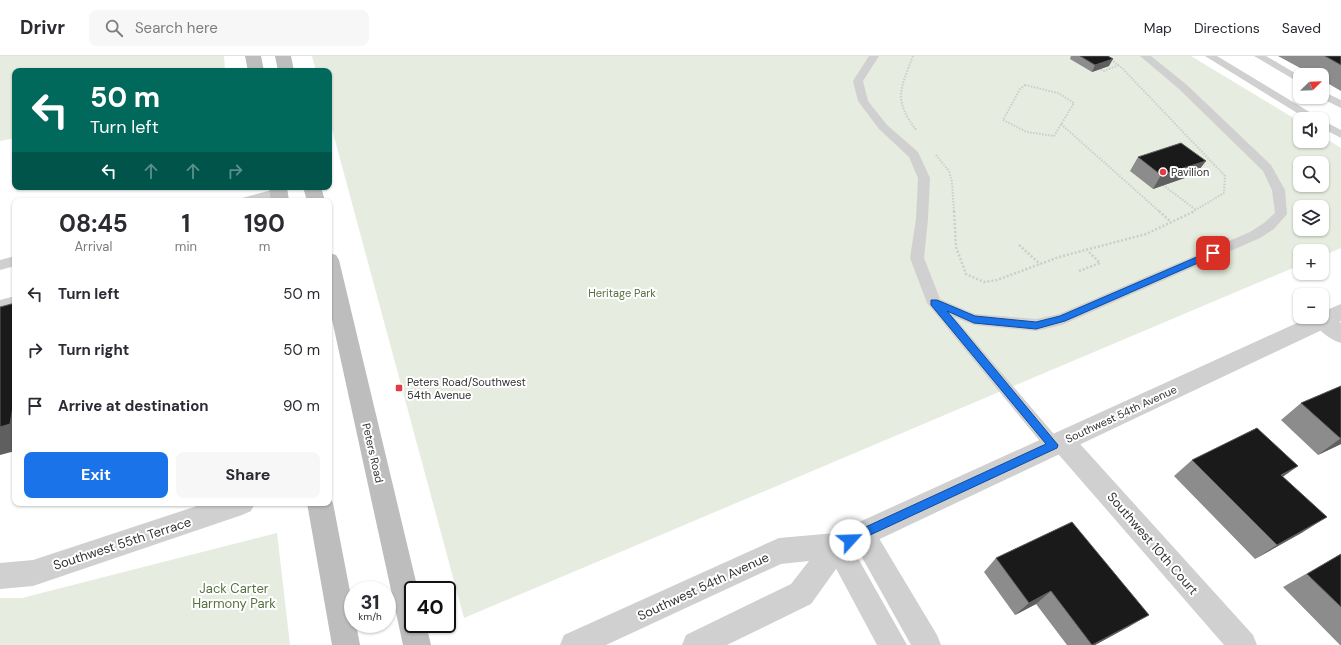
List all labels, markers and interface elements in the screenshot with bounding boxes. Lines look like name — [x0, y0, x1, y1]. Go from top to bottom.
search box — [89, 10, 369, 46]
text: Drivr — [20, 15, 65, 40]
icon: search — [103, 17, 125, 39]
text: Search here — [135, 18, 218, 38]
text: Map — [1144, 19, 1172, 37]
text: Directions — [1194, 19, 1260, 37]
text: Saved — [1282, 19, 1321, 37]
north arrow — [1293, 68, 1329, 104]
map controls — [1293, 68, 1329, 324]
text: 50 m — [90, 79, 160, 116]
icon: left — [24, 84, 76, 136]
button: sound — [1293, 112, 1329, 148]
text: Turn left — [90, 115, 159, 139]
button: search — [1293, 156, 1329, 192]
icon: left — [98, 160, 120, 182]
icon: ahead — [140, 160, 162, 182]
icon: ahead — [182, 160, 204, 182]
icon: right — [224, 160, 246, 182]
place label: Pavilion — [1171, 165, 1209, 179]
marker: Pavilion — [1158, 167, 1168, 177]
button: layers — [1293, 200, 1329, 236]
text: 08:45 — [59, 208, 128, 239]
text: 1 — [182, 208, 190, 239]
text: 190 — [244, 208, 285, 239]
pin — [1196, 236, 1230, 270]
text: Arrival — [74, 238, 112, 255]
text: min — [175, 238, 197, 255]
text: m — [259, 238, 270, 255]
icon: arrive — [1202, 242, 1224, 264]
button: + — [1293, 244, 1329, 280]
icon: left — [24, 283, 46, 305]
text: Turn left — [58, 284, 119, 304]
text: 50 m — [283, 284, 320, 304]
park label: Heritage Park — [588, 286, 656, 300]
button: − — [1293, 288, 1329, 324]
icon: right — [24, 339, 46, 361]
text: Turn right — [58, 340, 129, 360]
text: 50 m — [283, 340, 320, 360]
place label: Peters Road/Southwest 54th Avenue — [407, 375, 526, 402]
street label: Southwest 54th Avenue — [1063, 382, 1179, 446]
marker: Peters Road/Southwest 54th Avenue — [394, 383, 404, 393]
icon: arrive — [24, 395, 46, 417]
text: Arrive at destination — [58, 396, 209, 416]
text: 90 m — [283, 396, 320, 416]
street label: Peters Road — [359, 422, 387, 484]
button: Exit — [24, 452, 168, 498]
button: Share — [176, 452, 320, 498]
street label: Southwest 10th Court — [1103, 489, 1202, 598]
street label: Southwest 55th Terrace — [51, 513, 193, 574]
position arrow — [829, 519, 871, 561]
street label: Southwest 54th Avenue — [635, 548, 772, 624]
park label: Jack Carter Harmony Park — [192, 580, 276, 612]
speed limit sign: 40 — [404, 581, 456, 633]
text: 31 — [360, 589, 380, 615]
text: km/h — [358, 610, 382, 623]

